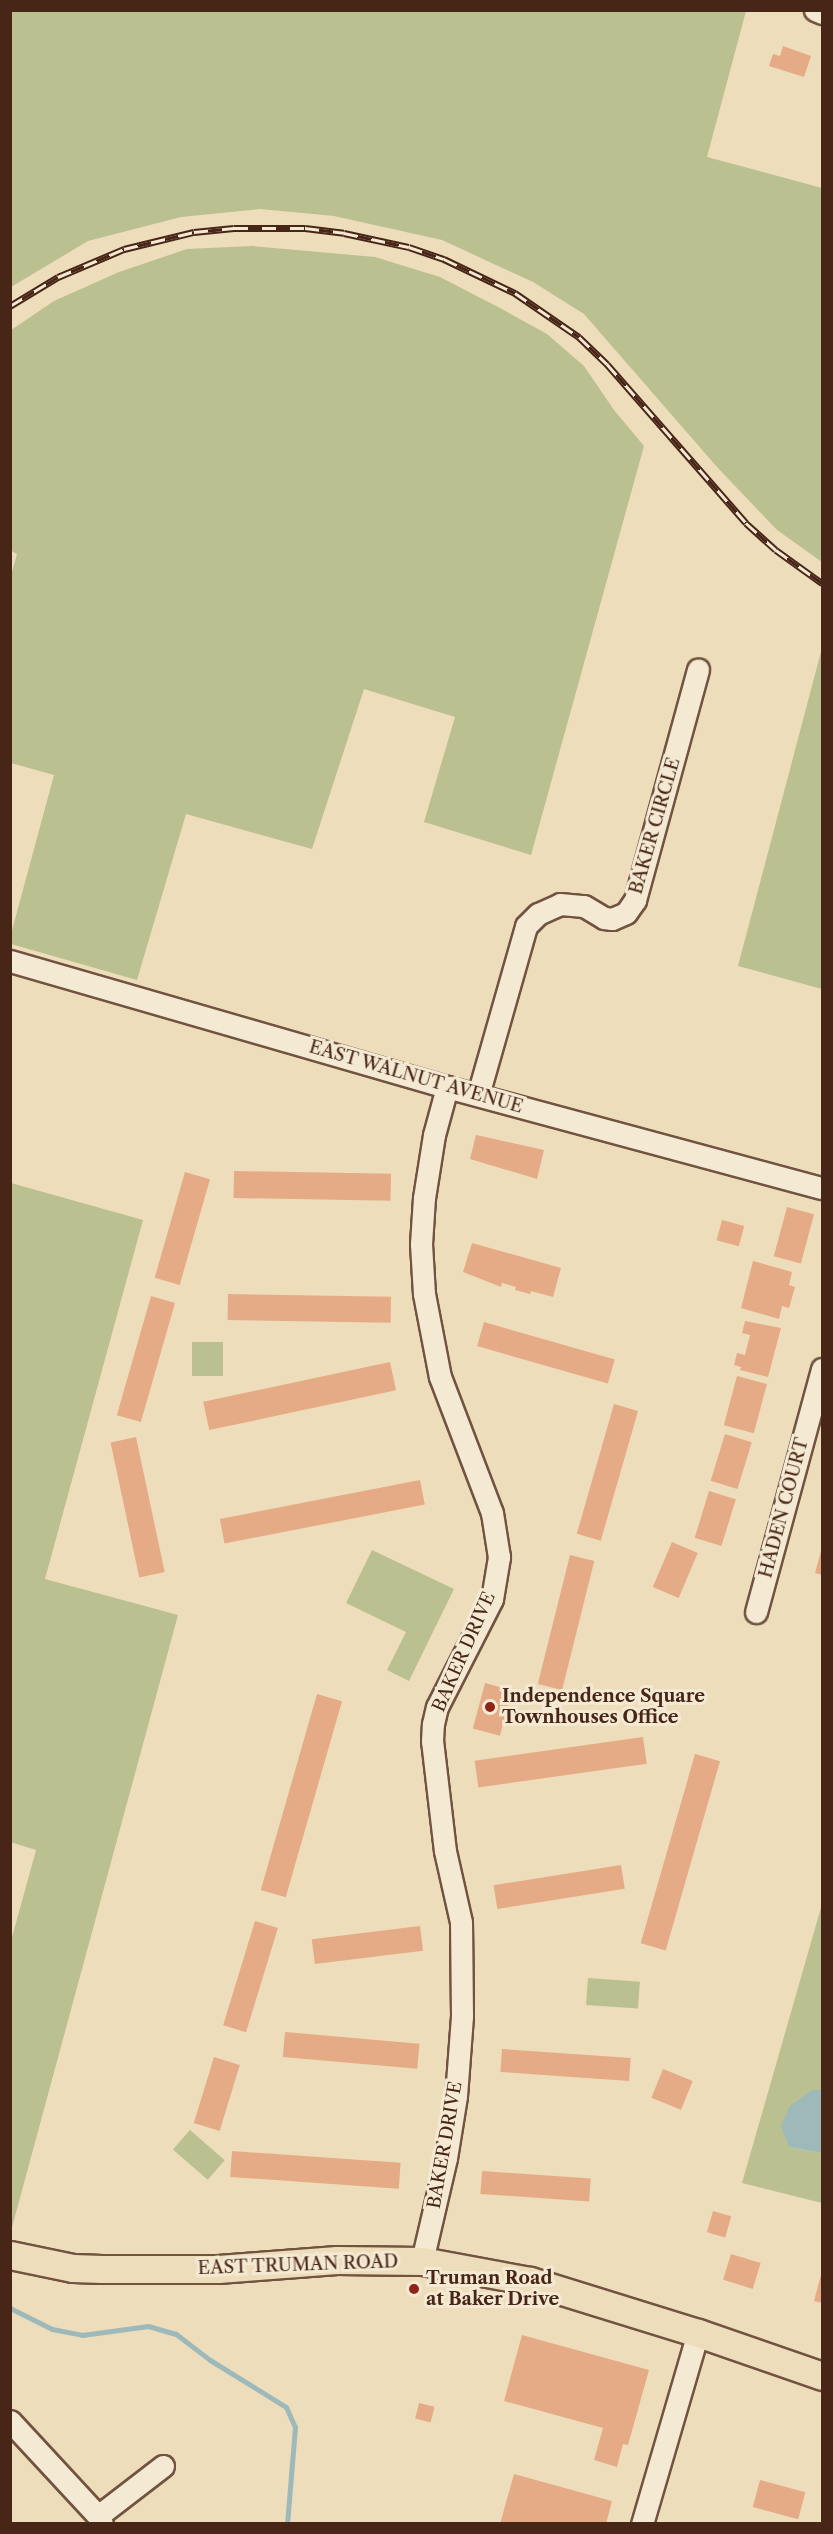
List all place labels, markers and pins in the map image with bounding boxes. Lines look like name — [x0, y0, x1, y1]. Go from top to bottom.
place label: Independence Square Townhouses Office — [502, 1686, 705, 1728]
marker: Independence Square Townhouses Office — [483, 1700, 497, 1714]
place label: Truman Road at Baker Drive — [426, 2268, 559, 2310]
marker: Truman Road at Baker Drive — [407, 2282, 421, 2296]

